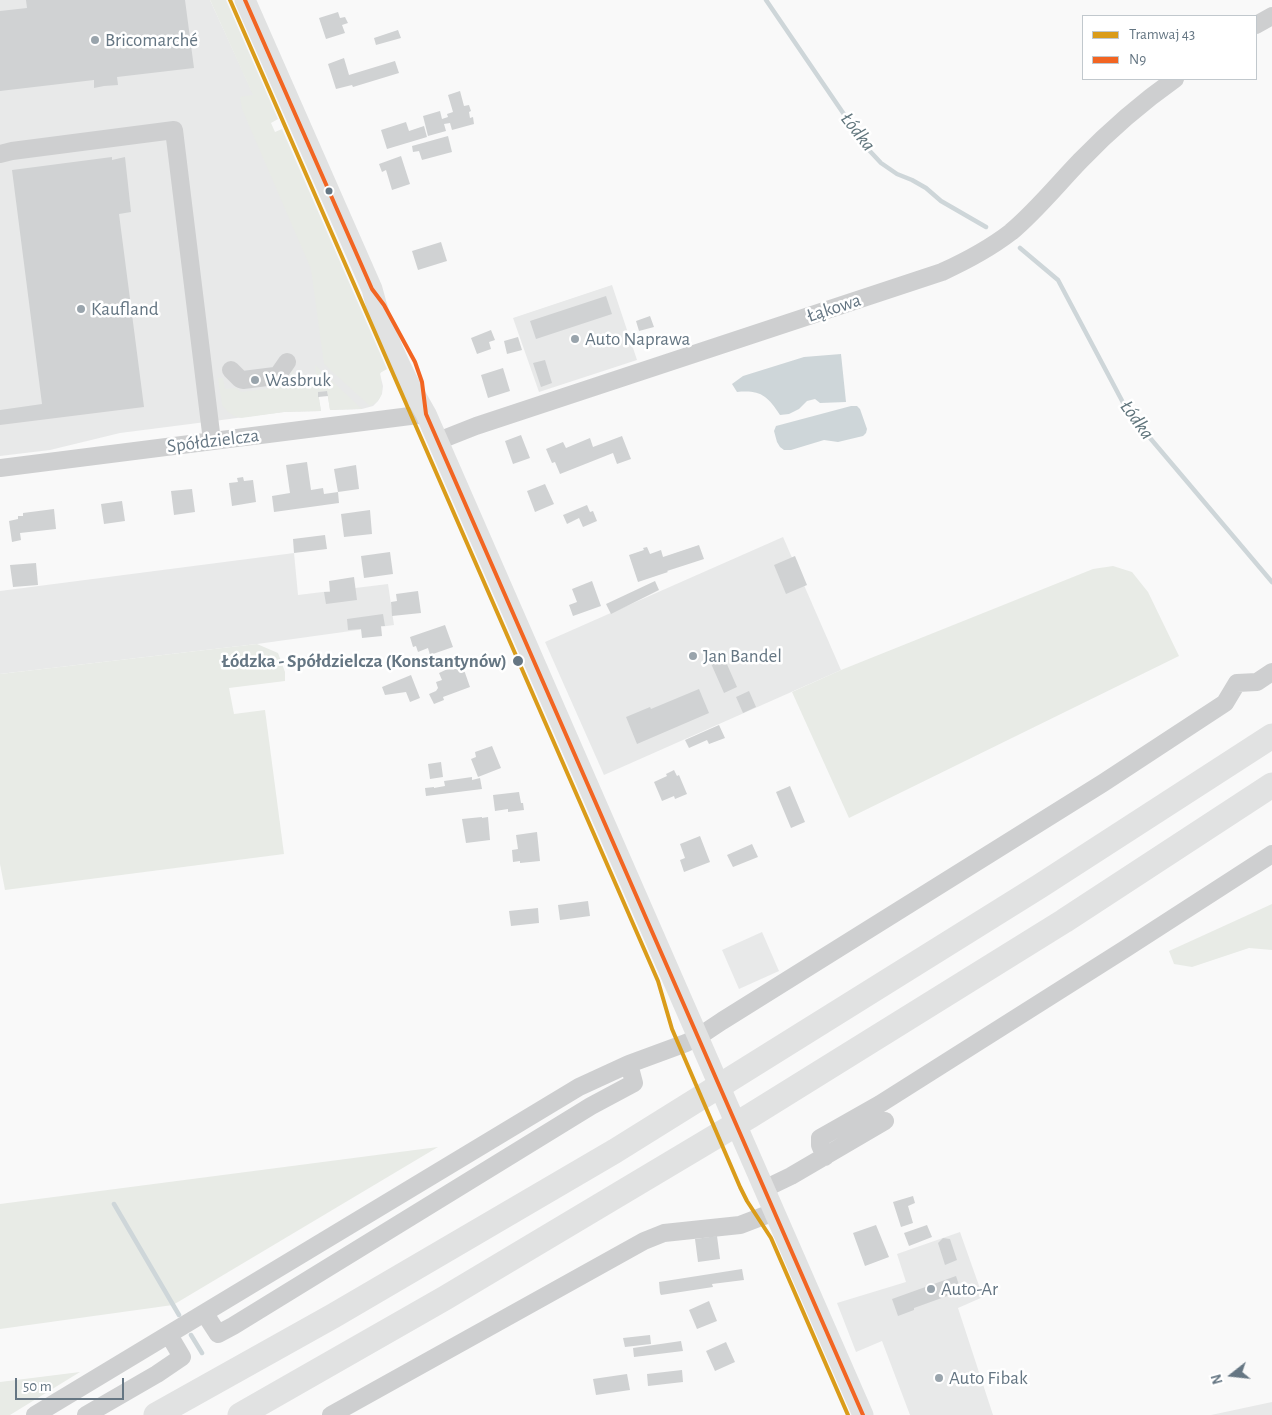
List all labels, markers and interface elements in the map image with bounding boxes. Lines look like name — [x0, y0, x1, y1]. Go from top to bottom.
legend — [1082, 15, 1257, 80]
text: Tramwaj 43 — [1129, 27, 1195, 42]
place label: Bricomarché — [105, 29, 198, 51]
marker: Bricomarché — [89, 34, 101, 46]
text: N9 — [1129, 52, 1146, 67]
water label: Łódka — [835, 108, 881, 156]
unlabelled marker — [324, 186, 334, 196]
street label: Łąkowa — [804, 289, 864, 327]
place label: Kaufland — [91, 298, 159, 320]
marker: Kaufland — [75, 303, 87, 315]
place label: Auto Naprawa — [585, 328, 690, 350]
marker: Auto Naprawa — [569, 333, 581, 345]
place label: Wasbruk — [265, 369, 331, 391]
marker: Wasbruk — [249, 374, 261, 386]
water label: Łódka — [1115, 396, 1159, 444]
street label: Spółdzielcza — [166, 424, 260, 458]
place label: Jan Bandel — [703, 645, 782, 667]
place label: Łódzka - Spółdzielcza (Konstantynów) — [221, 650, 507, 672]
marker: Jan Bandel — [687, 650, 699, 662]
marker: Łódzka - Spółdzielcza (Konstantynów) — [511, 654, 525, 668]
place label: Auto-Ar — [941, 1278, 998, 1300]
marker: Auto-Ar — [925, 1283, 937, 1295]
north arrow — [1207, 1350, 1257, 1400]
place label: Auto Fibak — [949, 1367, 1028, 1389]
scale bar — [18, 1368, 126, 1400]
marker: Auto Fibak — [933, 1372, 945, 1384]
text: N — [1210, 1373, 1226, 1386]
text: 50 m — [23, 1379, 52, 1394]

